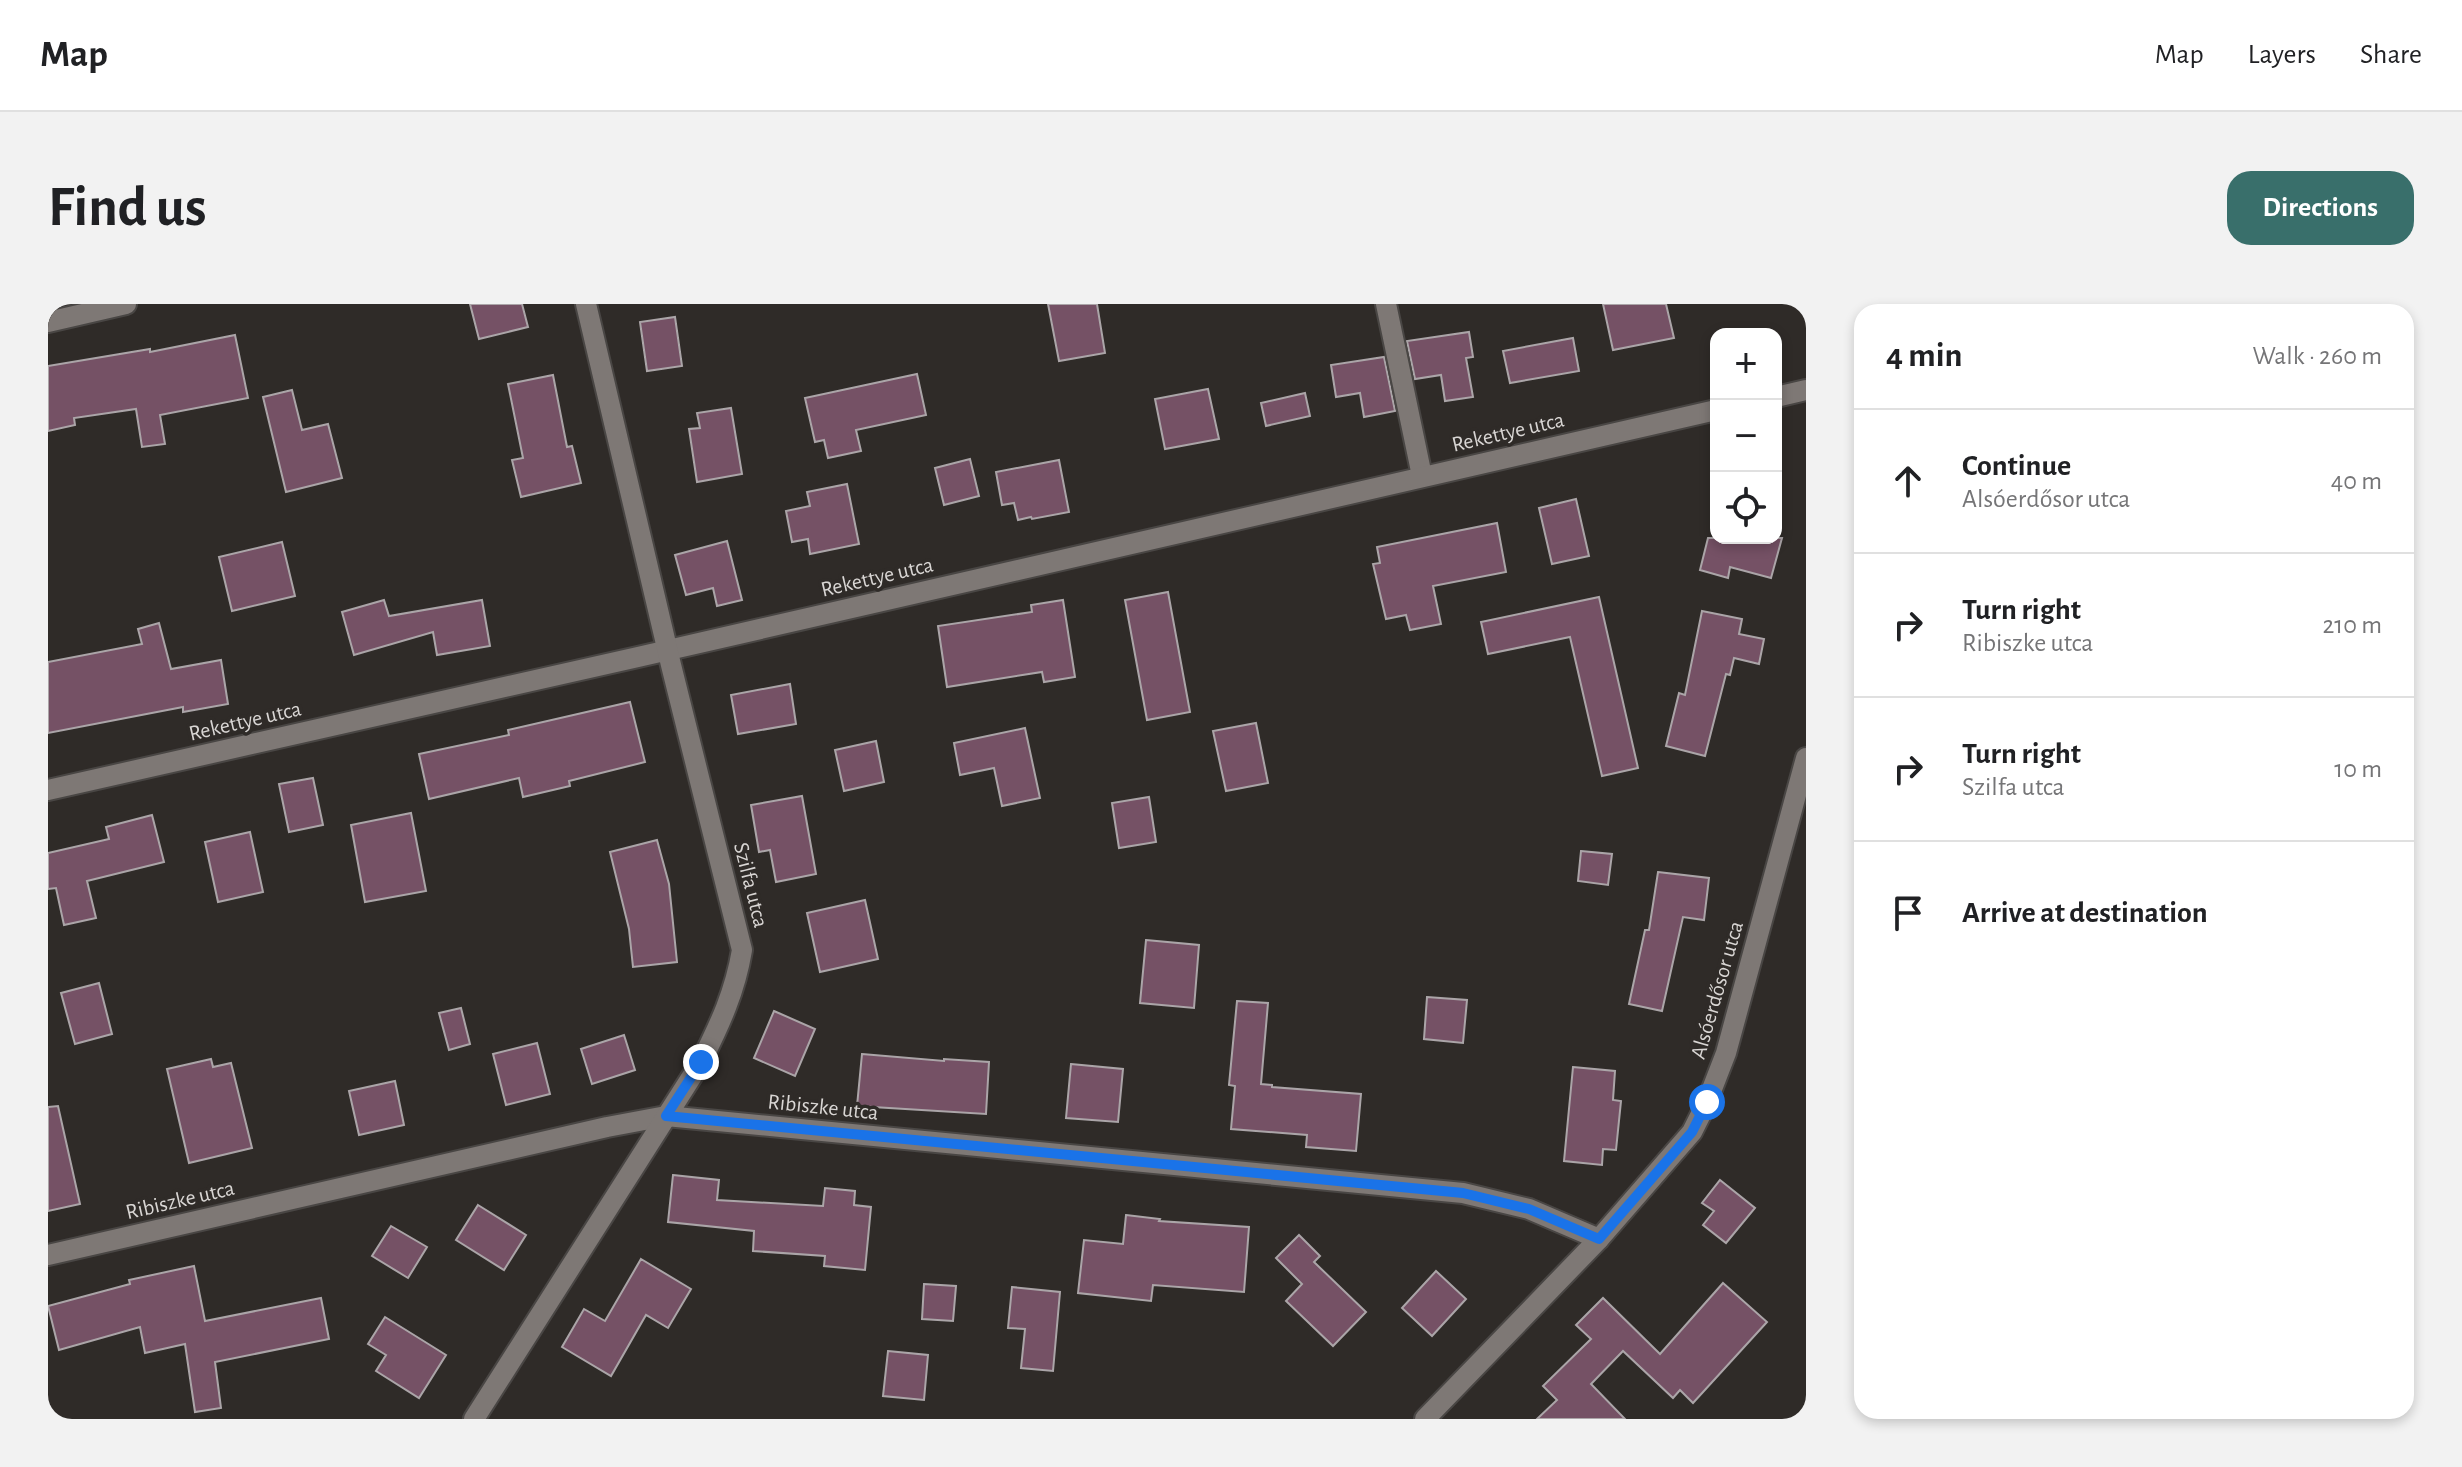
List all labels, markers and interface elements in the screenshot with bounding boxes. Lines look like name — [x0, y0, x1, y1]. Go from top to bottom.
text: Map — [40, 36, 108, 74]
text: Map — [2155, 41, 2204, 69]
text: Layers — [2248, 41, 2316, 69]
text: Share — [2360, 41, 2422, 69]
button: Directions — [2227, 171, 2414, 245]
text: Find us — [48, 180, 206, 236]
map controls — [1710, 328, 1782, 544]
button: + — [1710, 328, 1782, 400]
text: 4 min — [1886, 339, 1963, 373]
text: Walk · 260 m — [2252, 343, 2382, 369]
button: − — [1710, 400, 1782, 472]
street label: Rekettye utca — [1450, 408, 1566, 456]
text: Continue — [1962, 451, 2071, 481]
icon: ahead — [1886, 459, 1930, 503]
text: 40 m — [2331, 468, 2382, 494]
button: locate — [1710, 472, 1782, 544]
text: Alsóerdősor utca — [1962, 486, 2130, 512]
street label: Rekettye utca — [819, 553, 935, 601]
text: Turn right — [1962, 595, 2081, 625]
icon: right — [1886, 603, 1930, 647]
text: 210 m — [2322, 612, 2382, 638]
text: Ribiszke utca — [1962, 630, 2093, 656]
street label: Rekettye utca — [187, 697, 303, 745]
text: Turn right — [1962, 739, 2081, 769]
icon: right — [1886, 747, 1930, 791]
text: 10 m — [2334, 756, 2382, 782]
text: Szilfa utca — [1962, 774, 2065, 800]
street label: Szilfa utca — [730, 840, 772, 930]
icon: arrive — [1886, 891, 1930, 935]
text: Arrive at destination — [1962, 898, 2208, 928]
street label: Alsóerdősor utca — [1687, 919, 1747, 1061]
route end — [683, 1044, 719, 1080]
route start — [1689, 1084, 1725, 1120]
street label: Ribiszke utca — [767, 1090, 879, 1124]
street label: Ribiszke utca — [123, 1177, 237, 1223]

